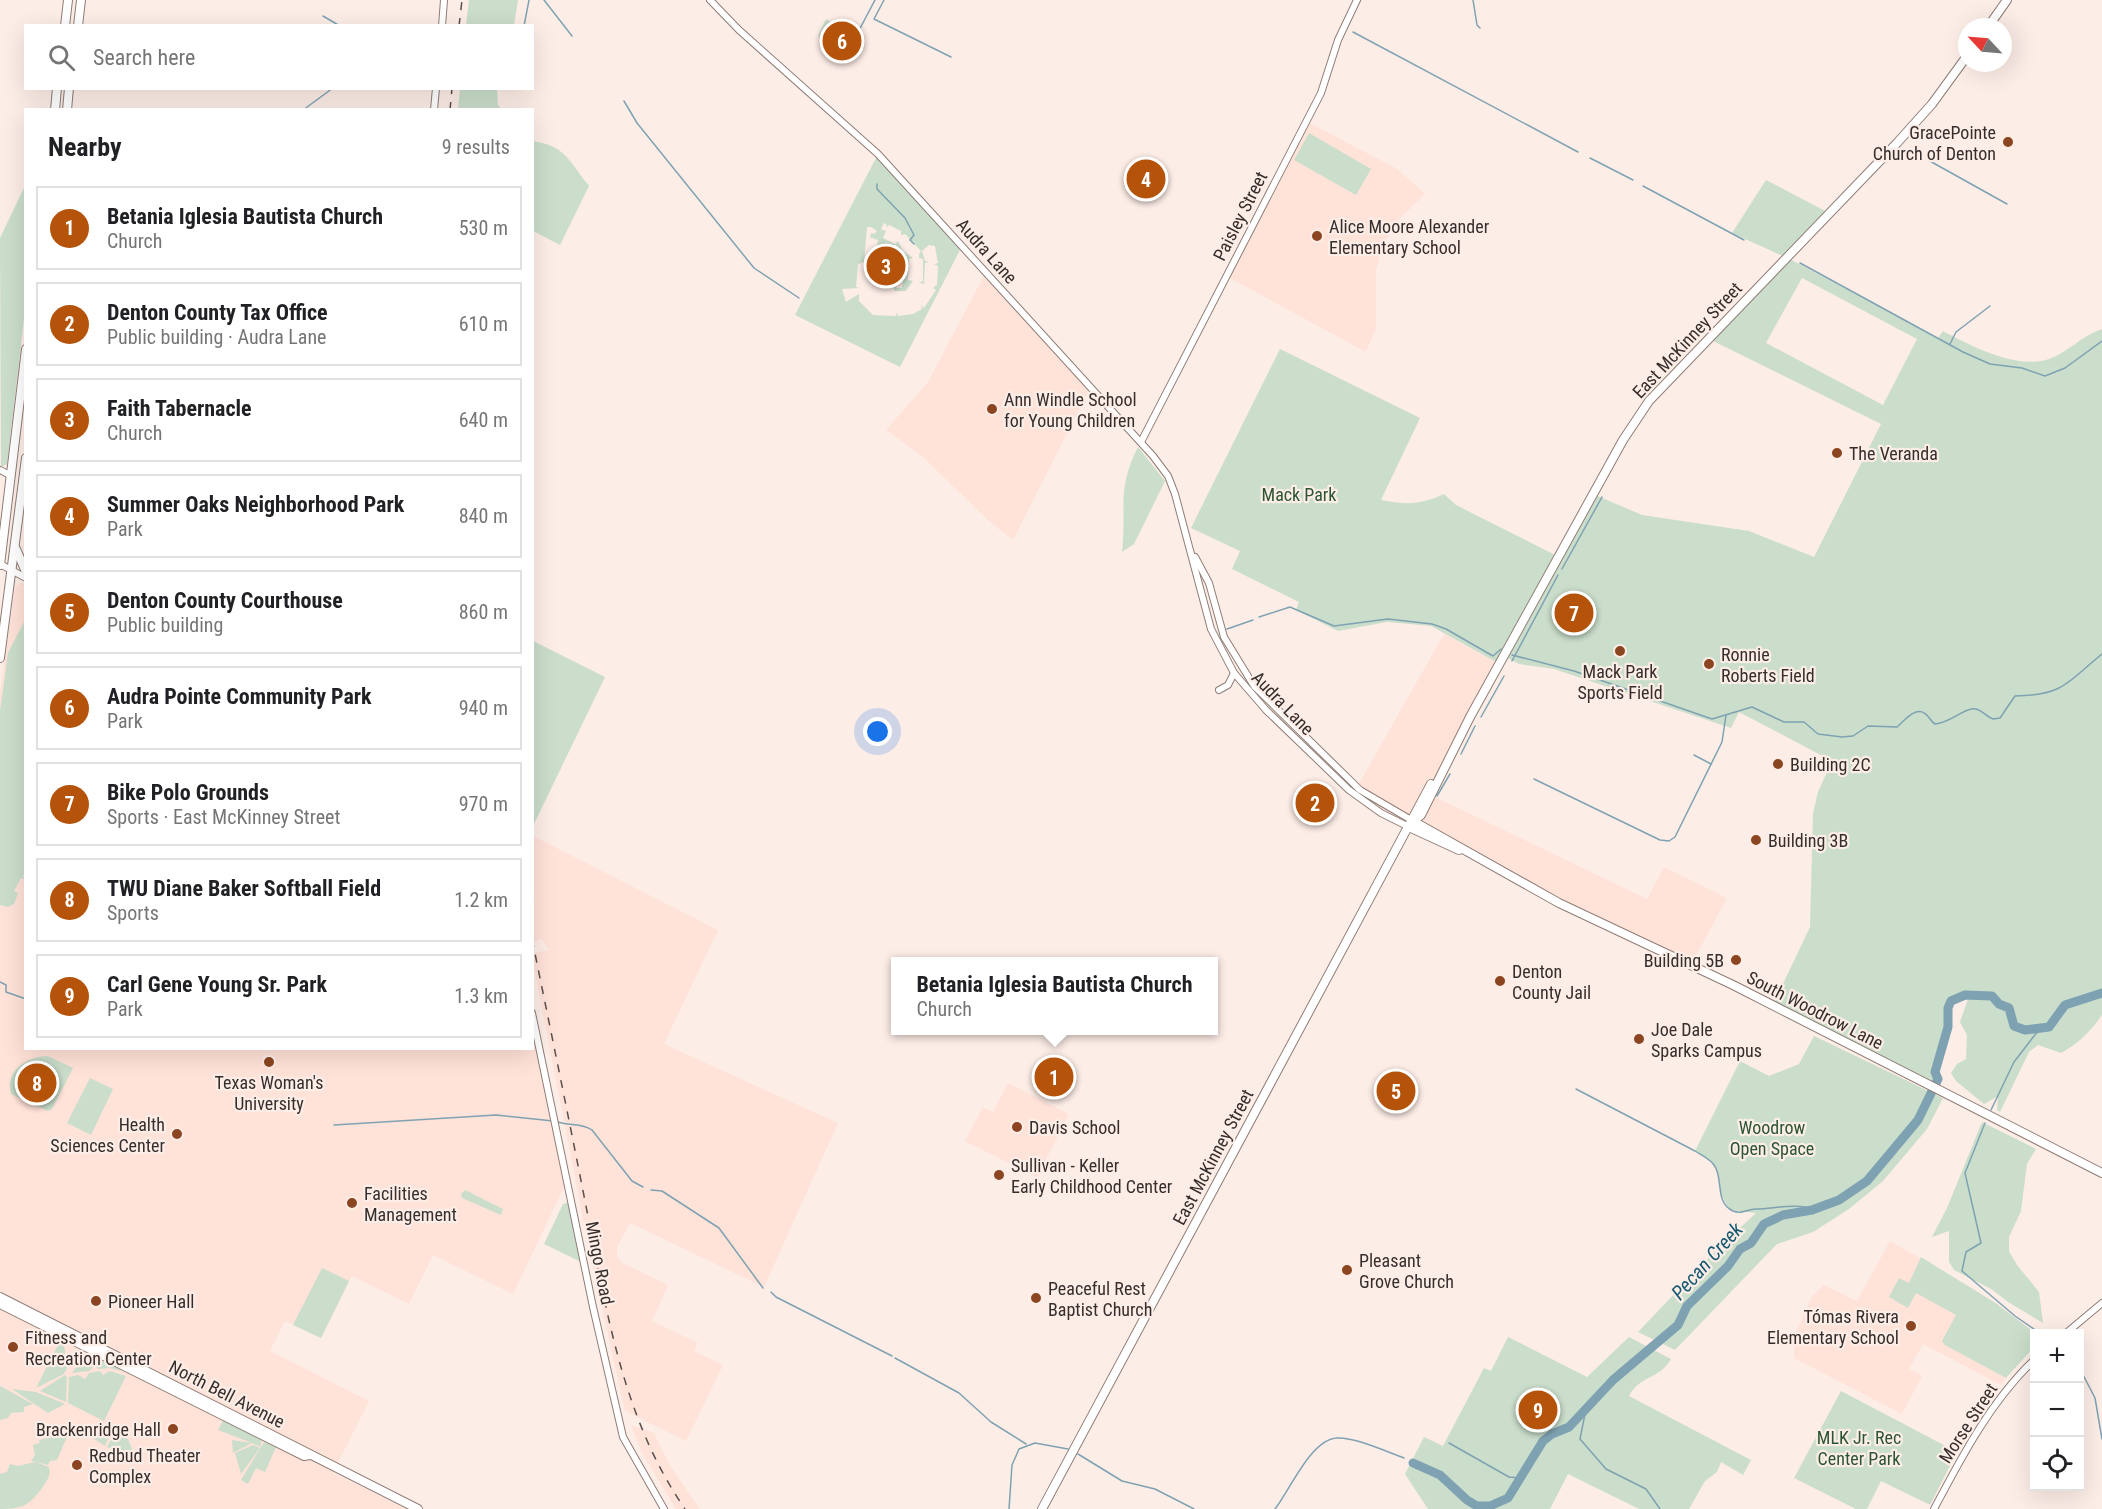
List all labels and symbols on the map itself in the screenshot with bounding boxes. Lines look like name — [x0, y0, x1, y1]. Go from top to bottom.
pin: 6 — [822, 18, 862, 63]
north arrow — [1958, 18, 2012, 72]
place label: GracePointe Church of Denton — [1873, 122, 1996, 164]
marker: GracePointe Church of Denton — [2001, 135, 2015, 149]
pin: 4 — [1126, 156, 1166, 201]
street label: Paisley Street — [1209, 168, 1271, 264]
street label: Audra Lane — [952, 214, 1022, 288]
place label: Alice Moore Alexander Elementary School — [1329, 216, 1490, 258]
marker: Alice Moore Alexander Elementary School — [1310, 229, 1324, 243]
pin: 3 — [866, 244, 906, 288]
street label: East McKinney Street — [1628, 278, 1746, 402]
place label: Ann Windle School for Young Children — [1004, 389, 1137, 431]
marker: Ann Windle School for Young Children — [985, 402, 999, 416]
place label: The Veranda — [1849, 443, 1938, 464]
marker: The Veranda — [1830, 446, 1844, 460]
park label: Mack Park — [1262, 484, 1336, 505]
pin: 7 — [1554, 590, 1594, 636]
marker: Mack Park Sports Field — [1613, 644, 1627, 658]
place label: Ronnie Roberts Field — [1721, 644, 1815, 686]
marker: Ronnie Roberts Field — [1702, 657, 1716, 671]
place label: Mack Park Sports Field — [1577, 661, 1663, 703]
street label: Audra Lane — [1248, 667, 1318, 739]
your location — [863, 717, 892, 746]
place label: Building 2C — [1790, 754, 1871, 775]
marker: Building 2C — [1771, 757, 1785, 771]
pin: 2 — [1296, 780, 1334, 826]
place label: Building 3B — [1768, 830, 1848, 851]
marker: Building 3B — [1749, 833, 1763, 847]
place label: Building 5B — [1644, 950, 1724, 971]
marker: Building 5B — [1729, 953, 1743, 967]
place label: Denton County Jail — [1512, 961, 1591, 1003]
street label: South Woodrow Lane — [1743, 967, 1887, 1053]
marker: Denton County Jail — [1493, 974, 1507, 988]
place label: Joe Dale Sparks Campus — [1651, 1019, 1762, 1061]
marker: Joe Dale Sparks Campus — [1632, 1032, 1646, 1046]
pin: 1 — [1034, 1054, 1074, 1100]
marker: Texas Woman's University — [262, 1055, 276, 1069]
pin: 8 — [18, 1060, 57, 1106]
pin: 5 — [1376, 1068, 1416, 1114]
place label: Texas Woman's University — [215, 1072, 323, 1114]
street label: East McKinney Street — [1168, 1086, 1258, 1228]
place label: Health Sciences Center — [50, 1114, 166, 1156]
place label: Davis School — [1029, 1117, 1120, 1138]
park label: Woodrow Open Space — [1730, 1117, 1814, 1159]
marker: Davis School — [1010, 1120, 1024, 1134]
marker: Health Sciences Center — [170, 1127, 184, 1141]
place label: Sullivan - Keller Early Childhood Center — [1011, 1155, 1173, 1197]
marker: Sullivan - Keller Early Childhood Center — [992, 1168, 1006, 1182]
place label: Facilities Management — [364, 1183, 457, 1225]
marker: Facilities Management — [345, 1196, 359, 1210]
water label: Pecan Creek — [1666, 1217, 1749, 1305]
street label: Mingo Road — [582, 1219, 618, 1307]
place label: Pleasant Grove Church — [1359, 1250, 1454, 1292]
marker: Pleasant Grove Church — [1340, 1263, 1354, 1277]
place label: Peaceful Rest Baptist Church — [1048, 1278, 1152, 1320]
place label: Pioneer Hall — [108, 1291, 194, 1312]
marker: Peaceful Rest Baptist Church — [1029, 1291, 1043, 1305]
marker: Pioneer Hall — [89, 1294, 103, 1308]
place label: Tómas Rivera Elementary School — [1767, 1306, 1899, 1348]
marker: Tómas Rivera Elementary School — [1904, 1319, 1918, 1333]
place label: Fitness and Recreation Center — [25, 1327, 152, 1369]
marker: Fitness and Recreation Center — [6, 1340, 20, 1354]
street label: North Bell Avenue — [166, 1356, 288, 1432]
street label: Morse Street — [1934, 1379, 2002, 1467]
pin: 9 — [1518, 1388, 1558, 1432]
place label: Brackenridge Hall — [36, 1419, 161, 1440]
marker: Brackenridge Hall — [166, 1422, 180, 1436]
park label: MLK Jr. Rec Center Park — [1817, 1427, 1901, 1469]
place label: Redbud Theater Complex — [89, 1445, 201, 1487]
marker: Redbud Theater Complex — [70, 1458, 84, 1472]

